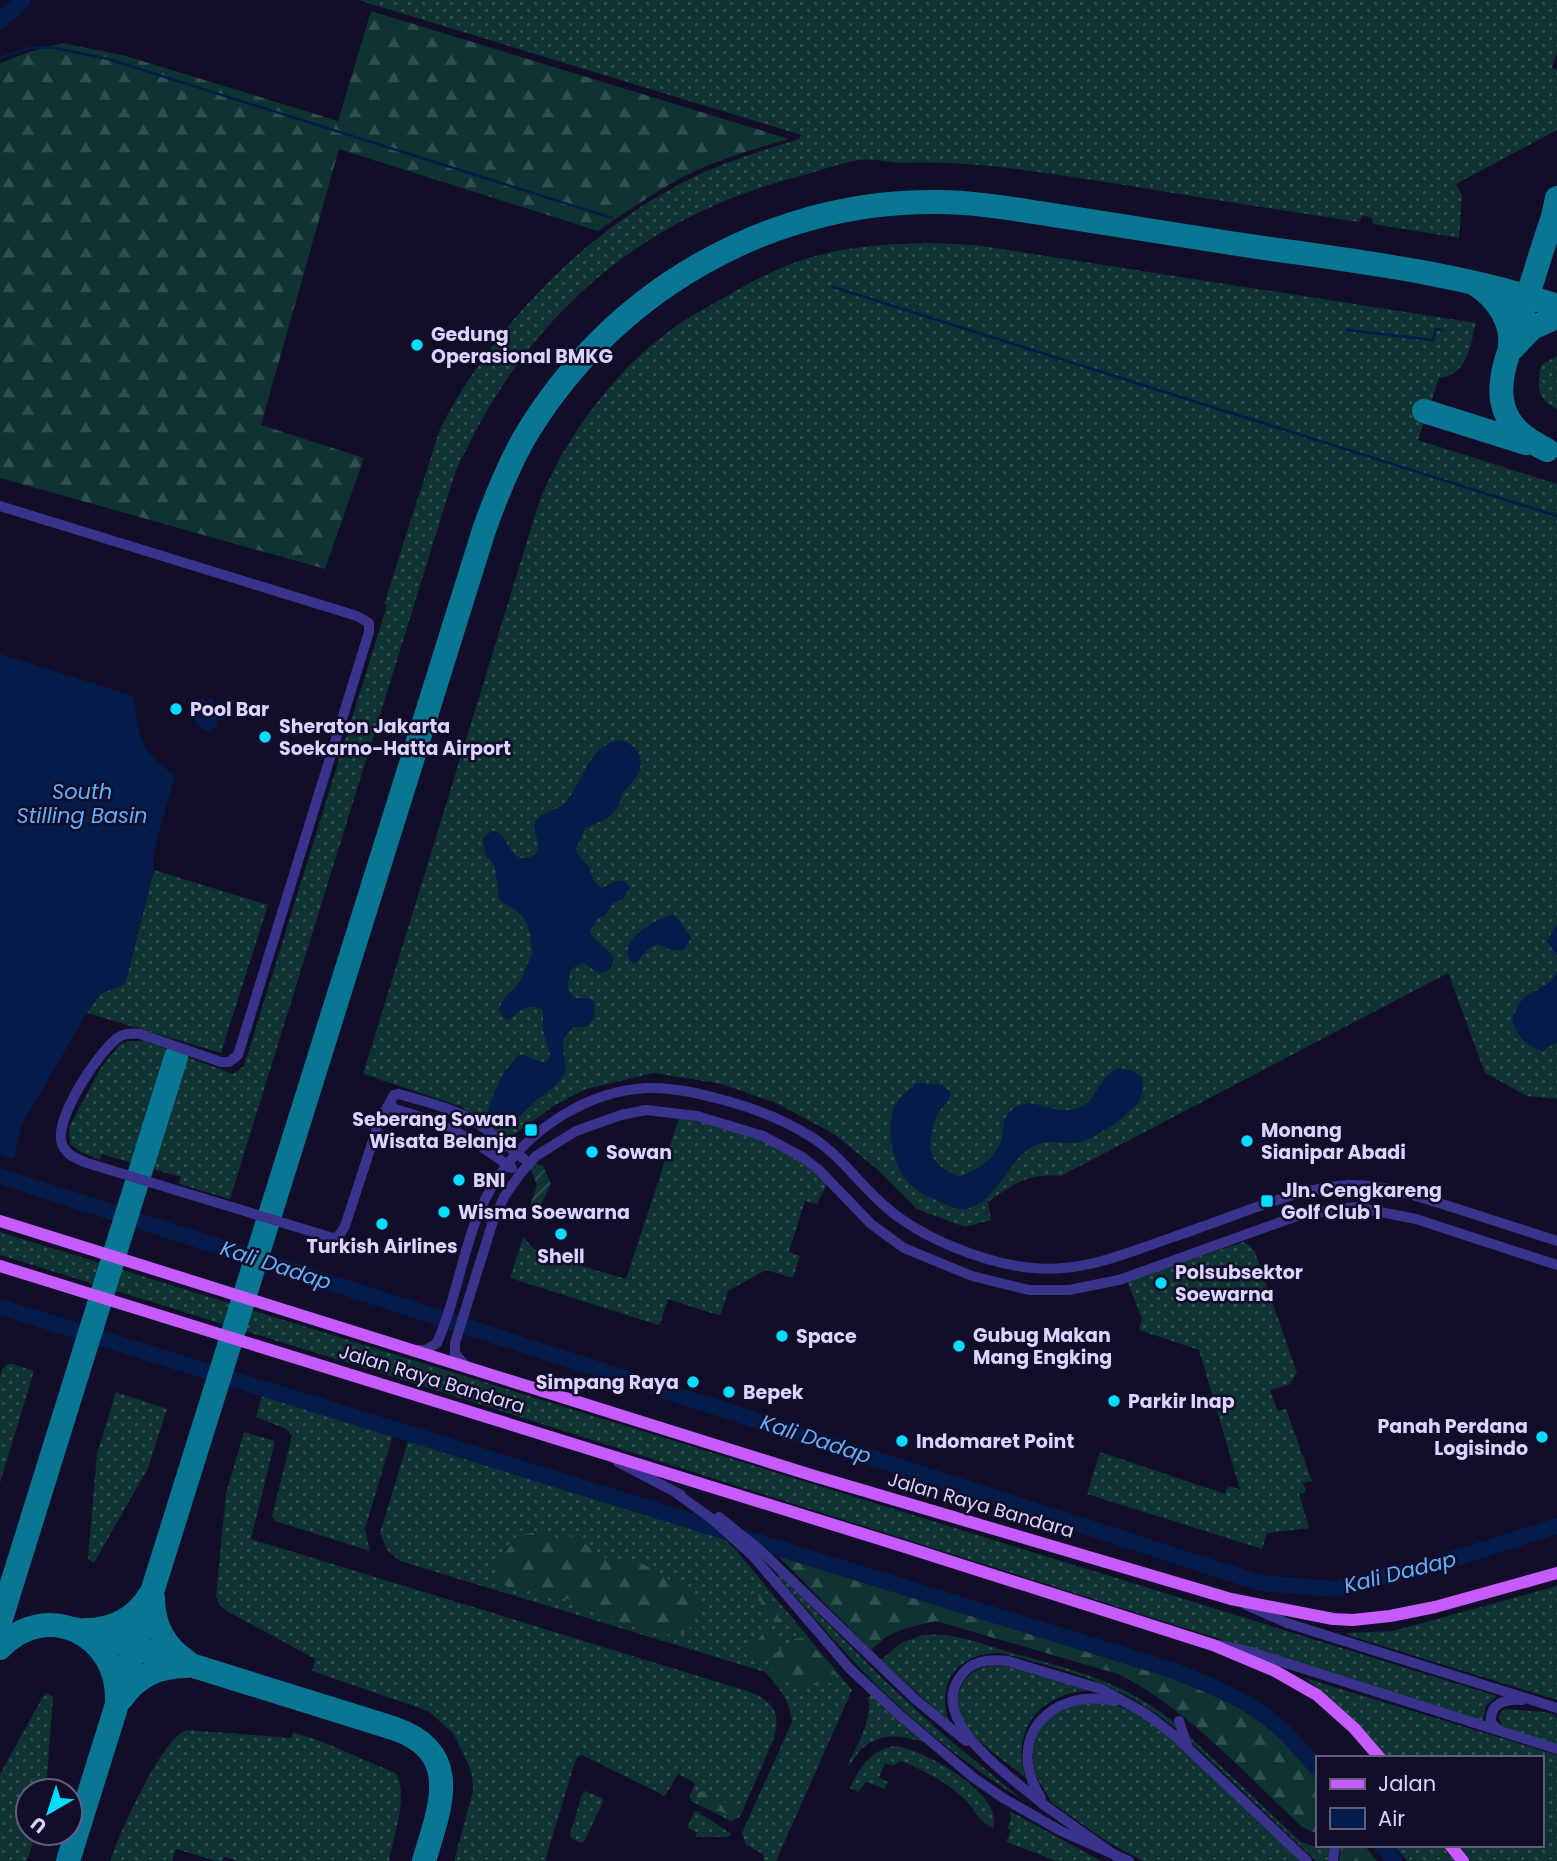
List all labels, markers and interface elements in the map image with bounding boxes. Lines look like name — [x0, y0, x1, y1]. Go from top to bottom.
place label: Gedung Operasional BMKG — [431, 321, 613, 370]
marker: Gedung Operasional BMKG — [409, 337, 425, 353]
place label: Pool Bar — [190, 696, 269, 723]
marker: Pool Bar — [168, 701, 184, 717]
place label: Sheraton Jakarta Soekarno-Hatta Airport — [279, 713, 511, 762]
marker: Sheraton Jakarta Soekarno-Hatta Airport — [257, 729, 273, 745]
water label: South Stilling Basin — [16, 777, 148, 830]
place label: Seberang Sowan Wisata Belanja — [352, 1106, 517, 1155]
place label: Monang Sianipar Abadi — [1261, 1117, 1406, 1166]
marker: Seberang Sowan Wisata Belanja — [523, 1122, 539, 1138]
marker: Monang Sianipar Abadi — [1239, 1133, 1255, 1149]
place label: Sowan — [606, 1139, 672, 1166]
marker: Sowan — [584, 1144, 600, 1160]
place label: BNI — [473, 1167, 505, 1194]
marker: BNI — [451, 1172, 467, 1188]
place label: Jln. Cengkareng Golf Club 1 — [1281, 1177, 1442, 1226]
marker: Jln. Cengkareng Golf Club 1 — [1259, 1193, 1275, 1209]
place label: Wisma Soewarna — [458, 1199, 630, 1226]
marker: Wisma Soewarna — [436, 1204, 452, 1220]
marker: Turkish Airlines — [374, 1216, 390, 1232]
marker: Shell — [553, 1226, 569, 1242]
water label: Kali Dadap — [217, 1233, 335, 1297]
place label: Turkish Airlines — [306, 1233, 458, 1260]
place label: Shell — [537, 1243, 585, 1270]
place label: Polsubsektor Soewarna — [1175, 1259, 1303, 1308]
marker: Polsubsektor Soewarna — [1153, 1275, 1169, 1291]
place label: Gubug Makan Mang Engking — [973, 1322, 1112, 1371]
place label: Space — [796, 1323, 857, 1350]
marker: Space — [774, 1328, 790, 1344]
street label: Jalan Raya Bandara — [336, 1338, 528, 1420]
marker: Gubug Makan Mang Engking — [951, 1338, 967, 1354]
place label: Simpang Raya — [536, 1369, 679, 1396]
marker: Simpang Raya — [685, 1374, 701, 1390]
place label: Bepek — [743, 1379, 804, 1406]
marker: Bepek — [721, 1384, 737, 1400]
place label: Parkir Inap — [1128, 1388, 1235, 1415]
marker: Parkir Inap — [1106, 1393, 1122, 1409]
water label: Kali Dadap — [757, 1407, 875, 1471]
place label: Panah Perdana Logisindo — [1378, 1413, 1528, 1462]
place label: Indomaret Point — [916, 1428, 1074, 1455]
marker: Panah Perdana Logisindo — [1534, 1429, 1550, 1445]
marker: Indomaret Point — [894, 1433, 910, 1449]
street label: Jalan Raya Bandara — [885, 1465, 1077, 1545]
water label: Kali Dadap — [1341, 1544, 1459, 1600]
legend — [1316, 1756, 1543, 1847]
text: Jalan — [1378, 1769, 1436, 1798]
north arrow — [14, 1777, 84, 1847]
text: Air — [1378, 1804, 1405, 1833]
text: U — [25, 1810, 52, 1840]

